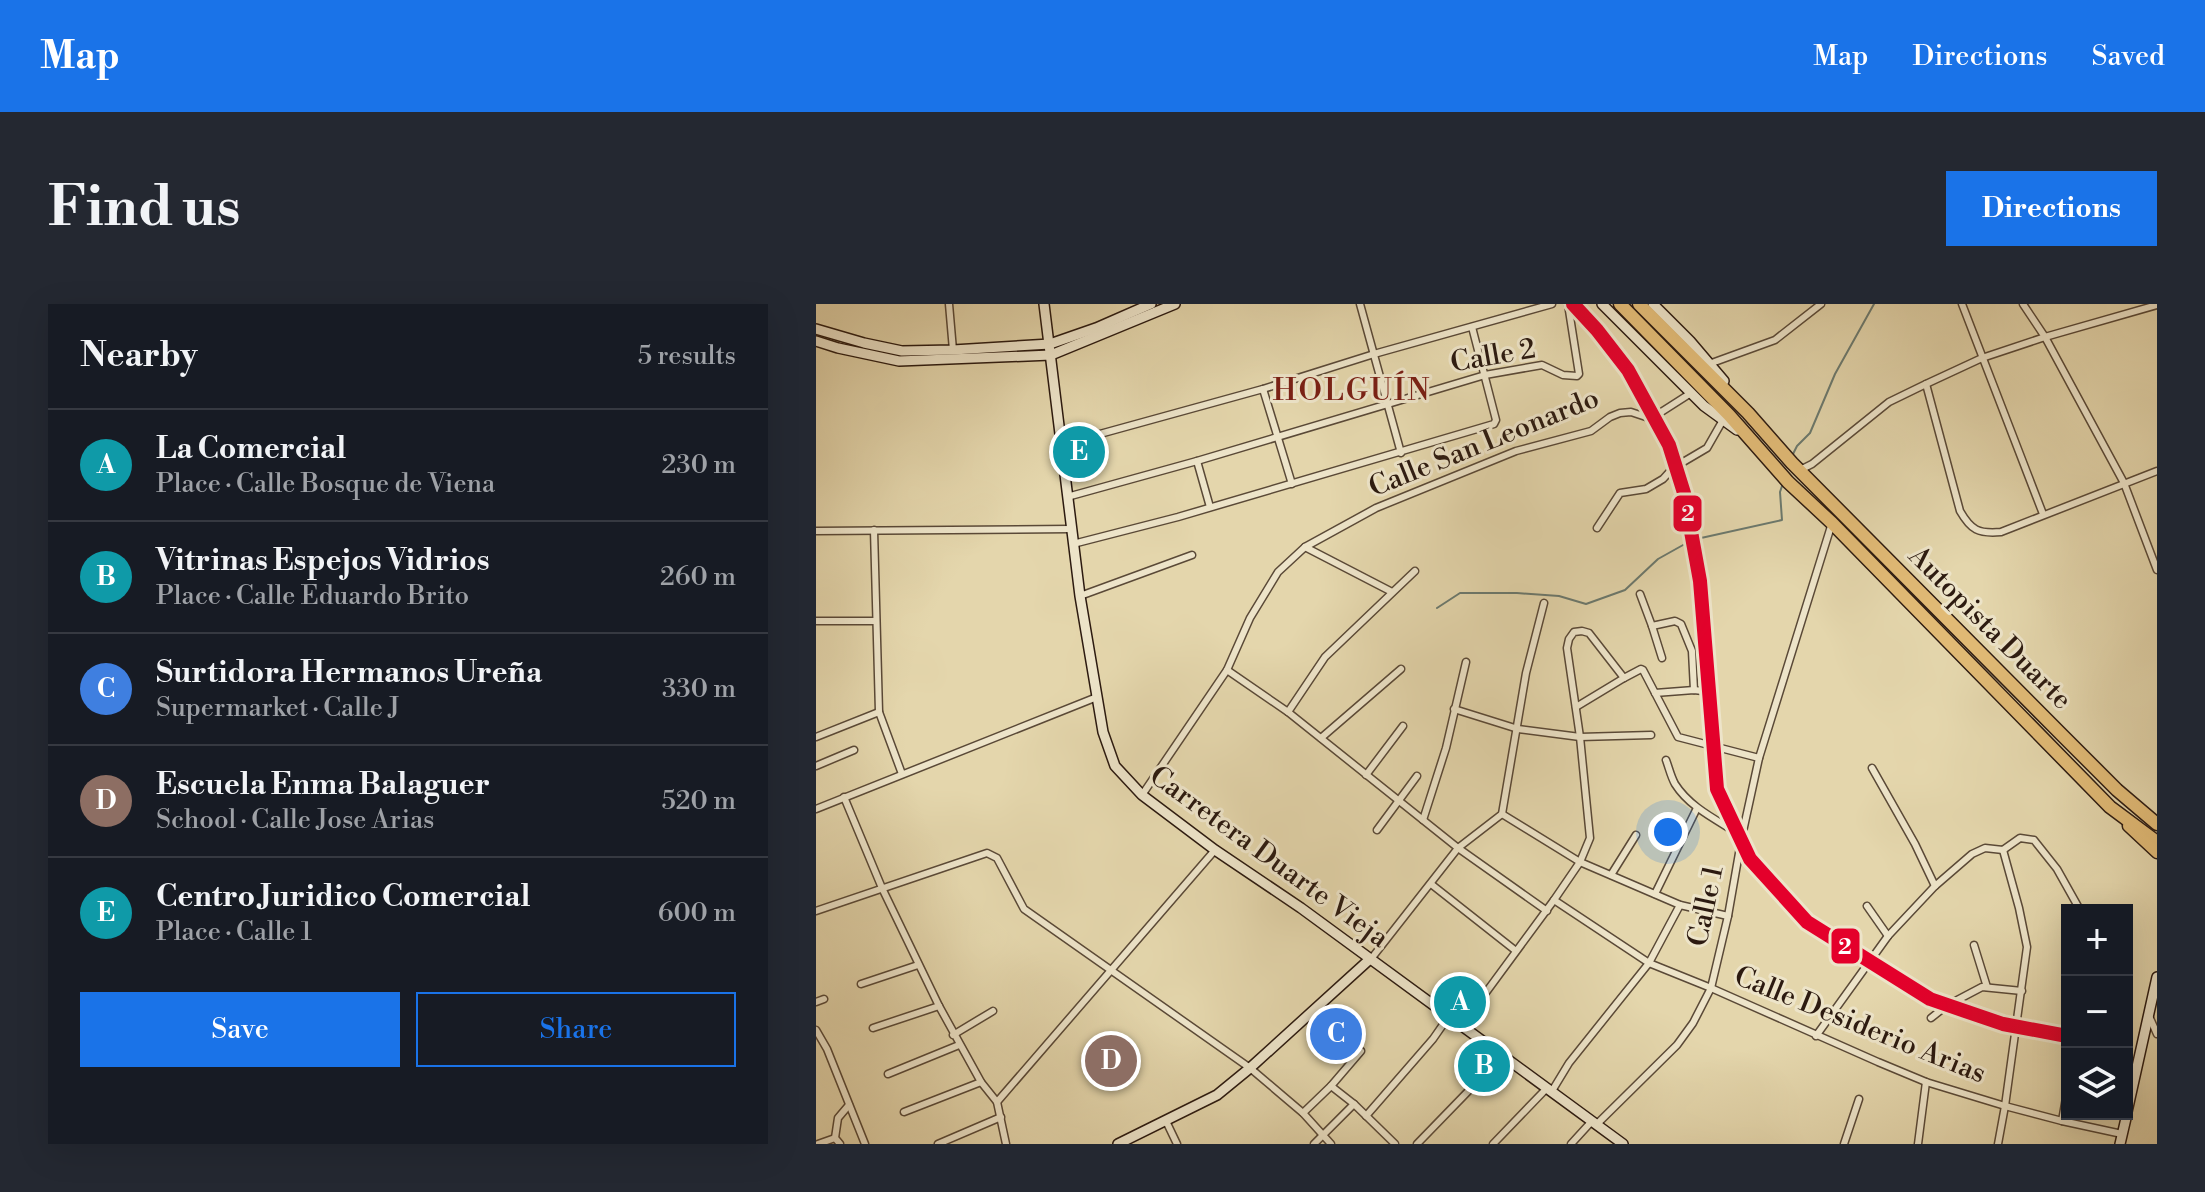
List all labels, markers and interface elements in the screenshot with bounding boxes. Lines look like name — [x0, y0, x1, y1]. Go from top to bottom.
text: Map — [40, 33, 120, 80]
text: Map — [1813, 39, 1868, 74]
text: Directions — [1912, 39, 2047, 74]
text: Saved — [2091, 39, 2165, 74]
button: Directions — [1946, 171, 2157, 246]
text: Find us — [48, 173, 241, 243]
street label: Calle 2 — [1448, 331, 1538, 381]
text: Nearby — [80, 335, 198, 377]
text: 5 results — [638, 340, 736, 372]
district label: HOLGUÍN — [1272, 370, 1432, 410]
street label: Calle San Leonardo — [1364, 381, 1604, 505]
pin: E — [1053, 422, 1105, 482]
text: La Comercial — [156, 430, 346, 468]
text: A — [97, 449, 115, 481]
text: 230 m — [661, 449, 736, 481]
text: Place · Calle Bosque de Viena — [156, 468, 495, 500]
line badge: 2 — [1672, 494, 1703, 533]
text: 2 — [1681, 501, 1695, 528]
street label: Autopista Duarte — [1900, 538, 2079, 717]
text: Vitrinas Espejos Vidrios — [156, 542, 490, 580]
text: B — [96, 561, 116, 593]
text: 260 m — [660, 561, 736, 593]
text: Place · Calle Eduardo Brito — [156, 580, 469, 612]
text: Surtidora Hermanos Ureña — [156, 654, 542, 692]
text: C — [97, 673, 115, 705]
text: 330 m — [662, 673, 736, 705]
text: Supermarket · Calle J — [156, 692, 400, 724]
street label: Carretera Duarte Vieja — [1142, 758, 1396, 956]
text: Escuela Enma Balaguer — [156, 766, 490, 804]
text: D — [96, 785, 116, 817]
text: 520 m — [661, 785, 736, 817]
text: School · Calle Jose Arias — [156, 804, 435, 836]
your location — [1648, 812, 1688, 852]
street label: Calle 1 — [1680, 862, 1732, 950]
text: Centro Juridico Comercial — [156, 878, 530, 916]
text: E — [97, 897, 115, 929]
text: 600 m — [658, 897, 736, 929]
map controls — [2061, 904, 2133, 1120]
button: + — [2061, 904, 2133, 976]
text: Place · Calle 1 — [156, 916, 312, 948]
line badge: 2 — [1830, 927, 1861, 965]
text: 2 — [1838, 934, 1852, 961]
street label: Calle Desiderio Arias — [1729, 959, 1991, 1091]
pin: A — [1434, 972, 1486, 1032]
button: − — [2061, 976, 2133, 1048]
button: Save — [80, 992, 400, 1067]
button: Share — [416, 992, 736, 1067]
pin: C — [1310, 1004, 1362, 1064]
pin: D — [1085, 1031, 1137, 1091]
pin: B — [1458, 1036, 1510, 1096]
button: layers — [2061, 1048, 2133, 1120]

